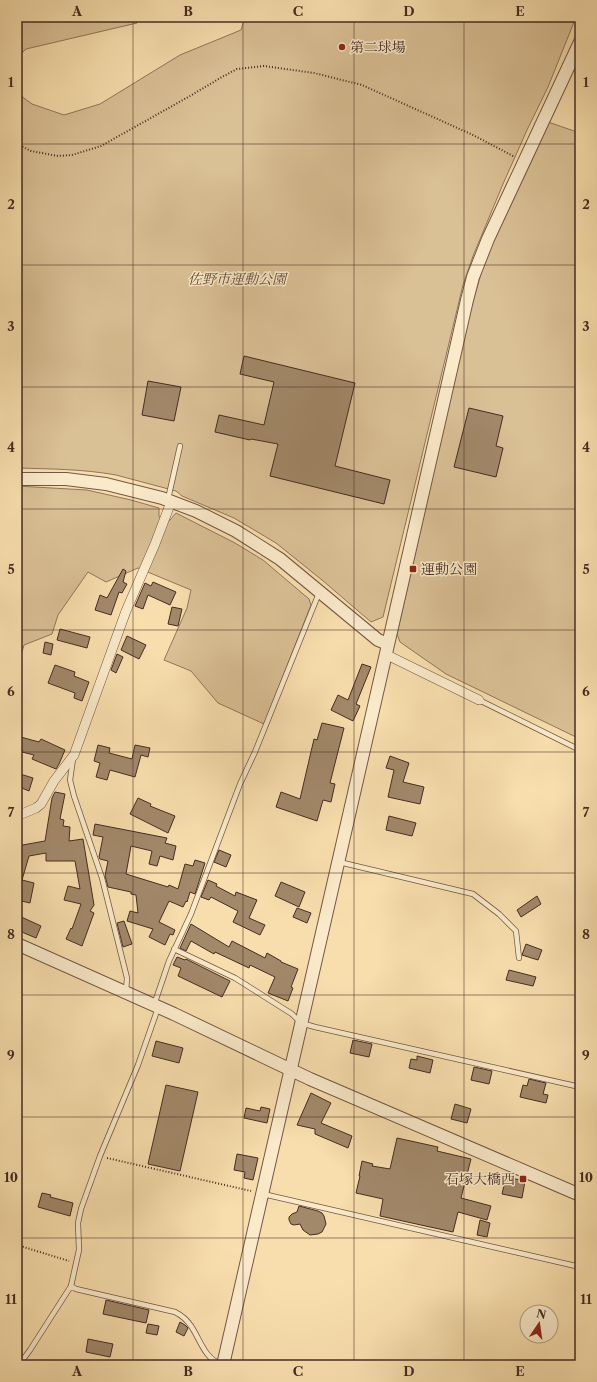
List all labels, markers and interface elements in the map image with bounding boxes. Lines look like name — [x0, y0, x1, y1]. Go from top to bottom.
text: A — [71, 3, 83, 19]
text: B — [183, 3, 193, 19]
text: C — [293, 3, 303, 19]
text: D — [403, 3, 415, 19]
text: E — [515, 3, 525, 19]
place label: 第二球場 — [350, 38, 406, 56]
marker: 第二球場 — [337, 42, 347, 52]
text: 1 — [8, 74, 14, 90]
text: 1 — [583, 74, 589, 90]
text: 2 — [7, 196, 15, 212]
text: 2 — [582, 196, 590, 212]
park label: 佐野市運動公園 — [188, 270, 288, 288]
text: 3 — [7, 318, 15, 334]
text: 3 — [582, 318, 590, 334]
text: 4 — [7, 439, 15, 455]
text: 4 — [582, 439, 590, 455]
place label: 運動公園 — [421, 560, 477, 578]
text: 5 — [7, 561, 15, 577]
text: 5 — [582, 561, 590, 577]
marker: 運動公園 — [408, 564, 418, 574]
text: 6 — [7, 683, 15, 699]
text: 6 — [582, 683, 590, 699]
text: 7 — [8, 804, 15, 820]
text: 7 — [583, 804, 590, 820]
text: 8 — [7, 926, 15, 942]
text: 8 — [582, 926, 590, 942]
text: 9 — [7, 1047, 15, 1063]
text: 9 — [582, 1047, 590, 1063]
text: 10 — [4, 1169, 18, 1185]
text: 10 — [579, 1169, 593, 1185]
place label: 石塚大橋西 — [445, 1170, 515, 1188]
marker: 石塚大橋西 — [518, 1174, 528, 1184]
text: 11 — [5, 1291, 17, 1307]
text: 11 — [580, 1291, 592, 1307]
north arrow — [519, 1304, 559, 1344]
text: N — [535, 1306, 548, 1322]
text: A — [71, 1363, 83, 1379]
text: B — [183, 1363, 193, 1379]
text: C — [293, 1363, 303, 1379]
text: D — [403, 1363, 415, 1379]
text: E — [515, 1363, 525, 1379]

